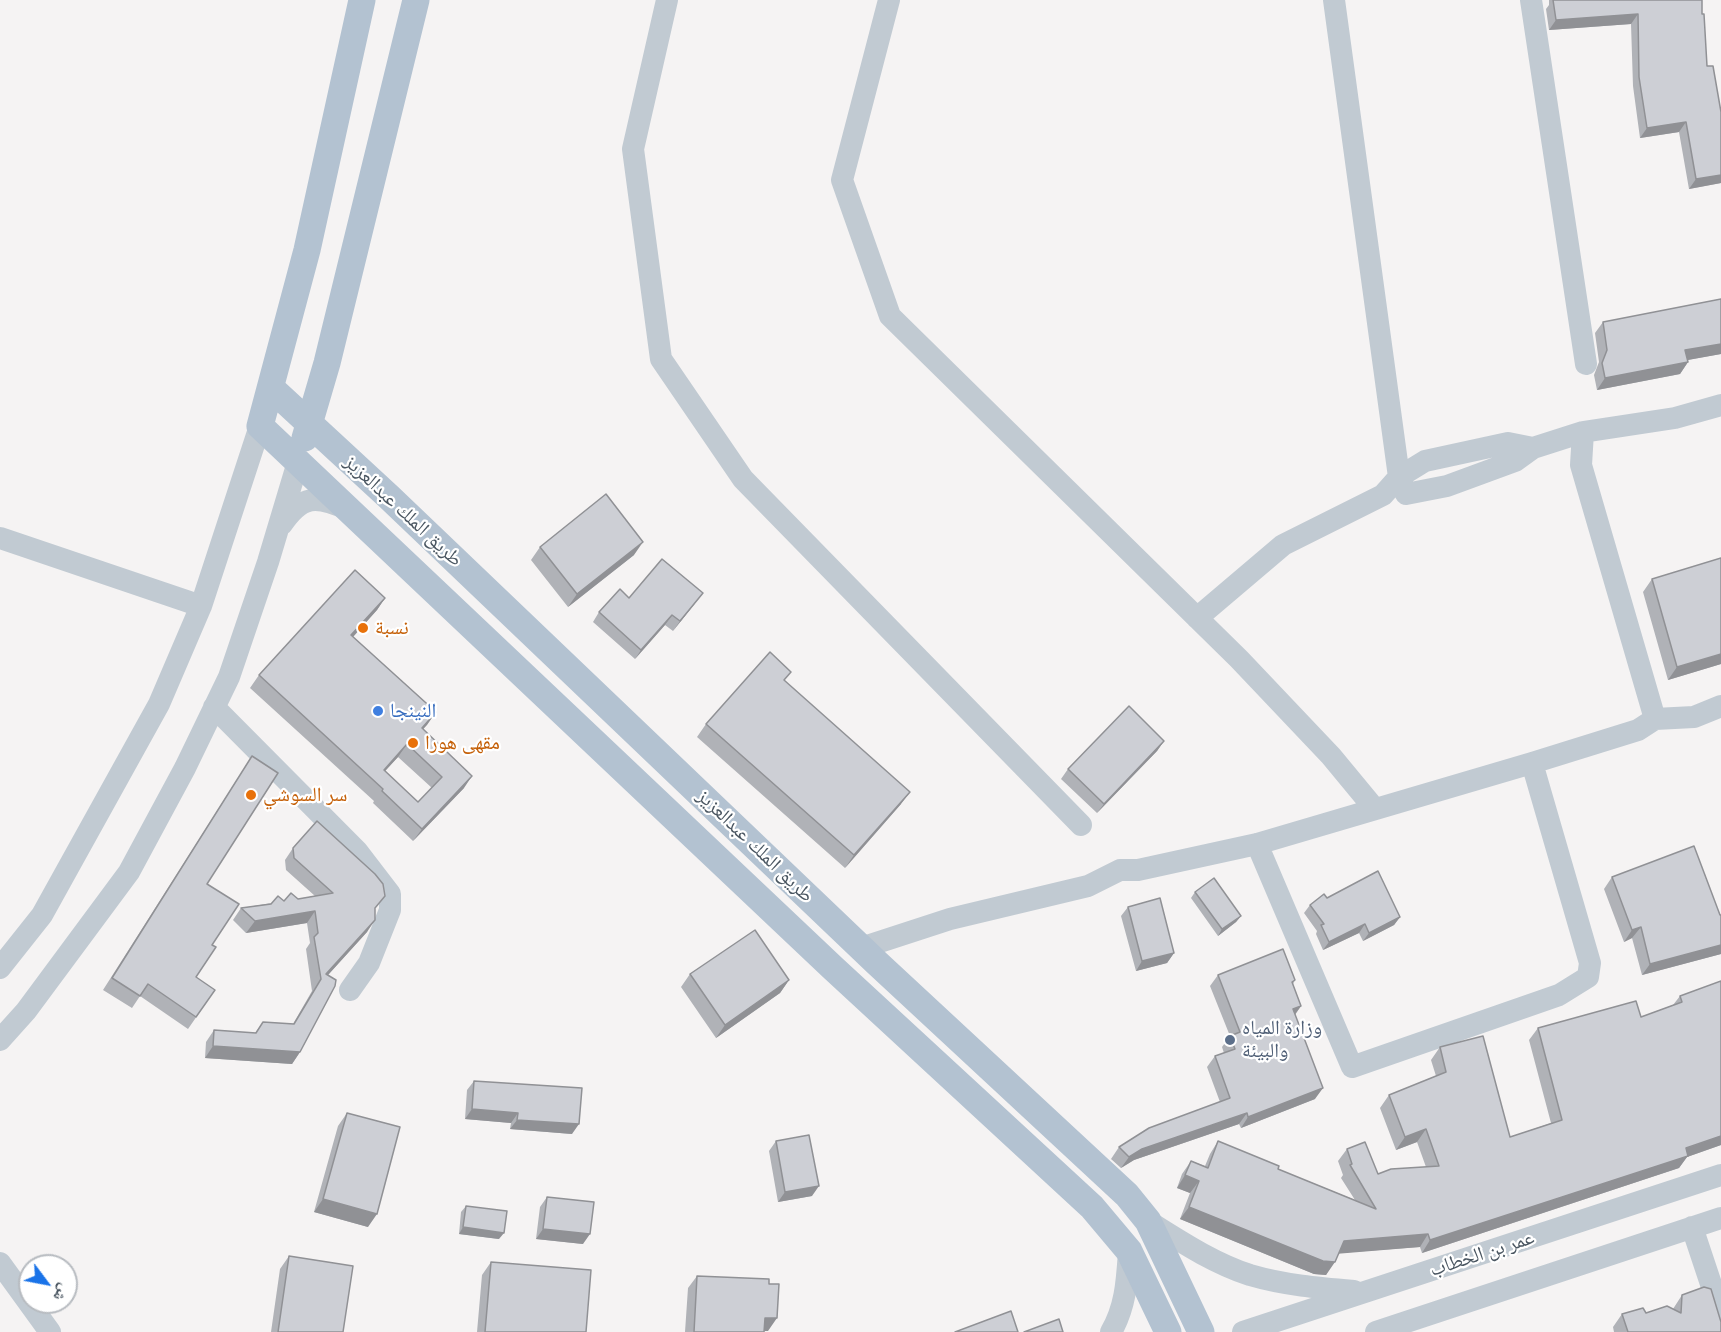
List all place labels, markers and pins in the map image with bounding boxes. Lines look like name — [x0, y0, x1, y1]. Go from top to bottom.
place label: نسبة — [375, 616, 409, 640]
marker: نسبة — [356, 621, 370, 635]
place label: النينجا — [390, 699, 436, 723]
marker: النينجا — [371, 704, 385, 718]
place label: مقهى هورا — [425, 731, 500, 755]
marker: مقهى هورا — [406, 736, 420, 750]
place label: سر السوشي — [263, 783, 348, 807]
marker: سر السوشي — [244, 788, 258, 802]
place label: وزارة المياه والبيئة — [1242, 1016, 1322, 1063]
marker: وزارة المياه والبيئة — [1223, 1033, 1237, 1047]

